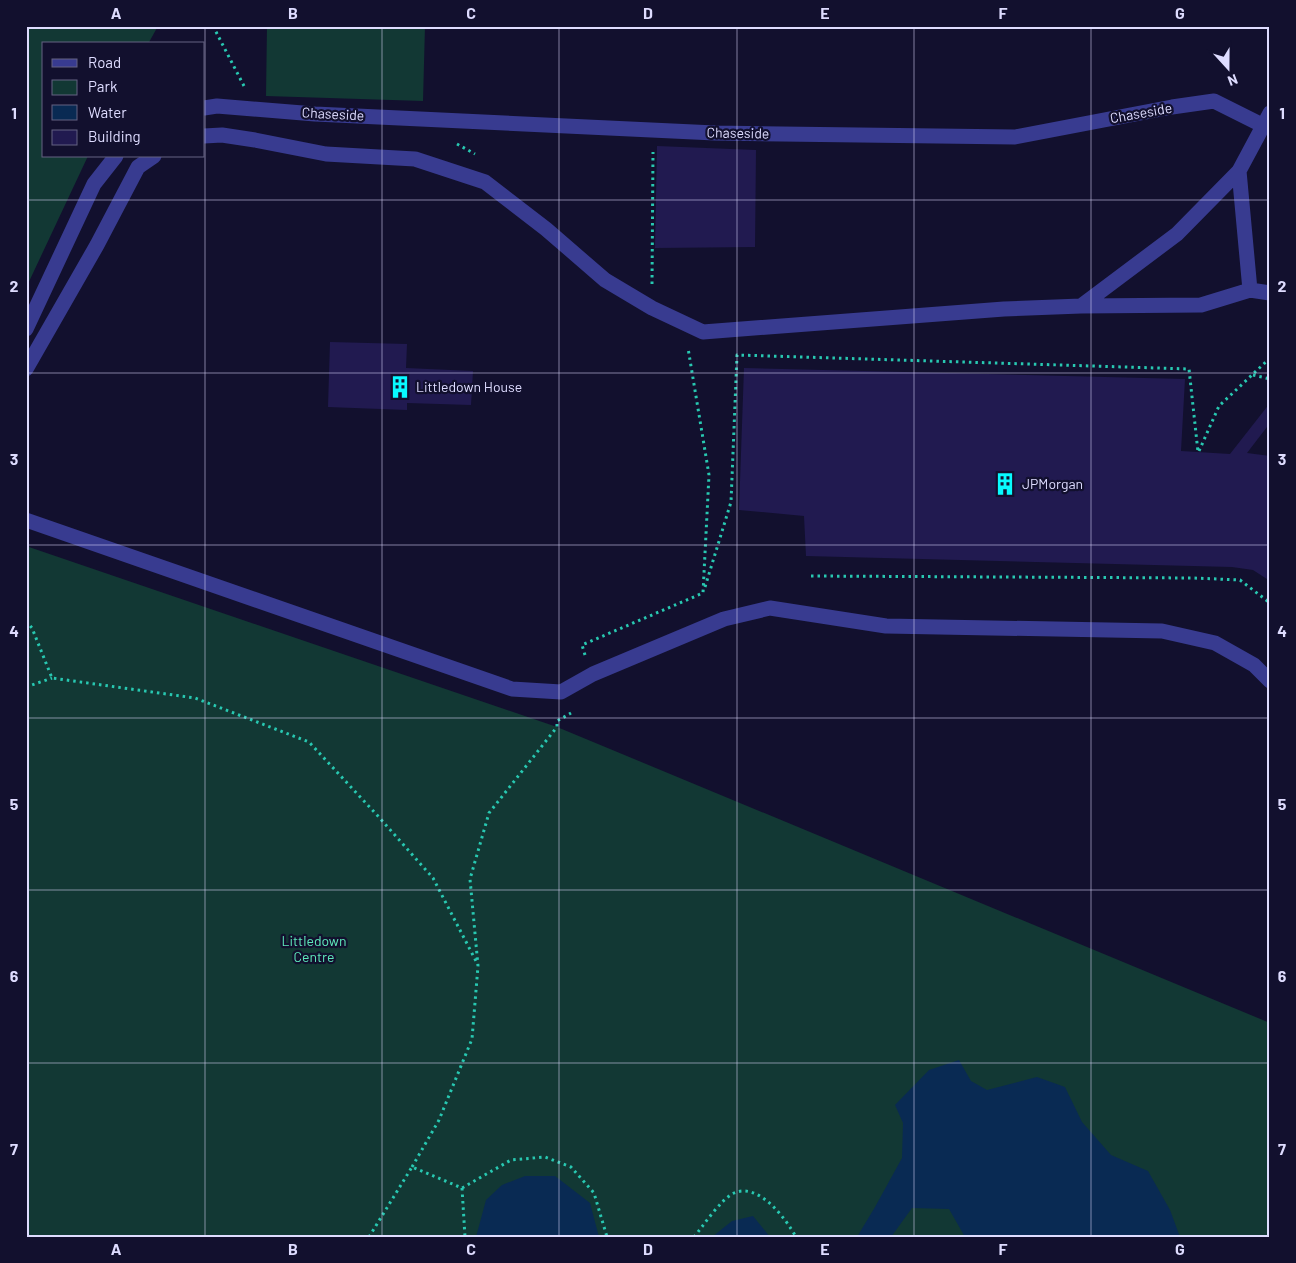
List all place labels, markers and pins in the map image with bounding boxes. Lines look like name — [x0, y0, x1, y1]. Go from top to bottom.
building icon: Littledown House — [387, 374, 413, 400]
place label: Littledown House — [416, 378, 522, 395]
building icon: JPMorgan — [992, 471, 1018, 497]
place label: JPMorgan — [1022, 475, 1083, 492]

